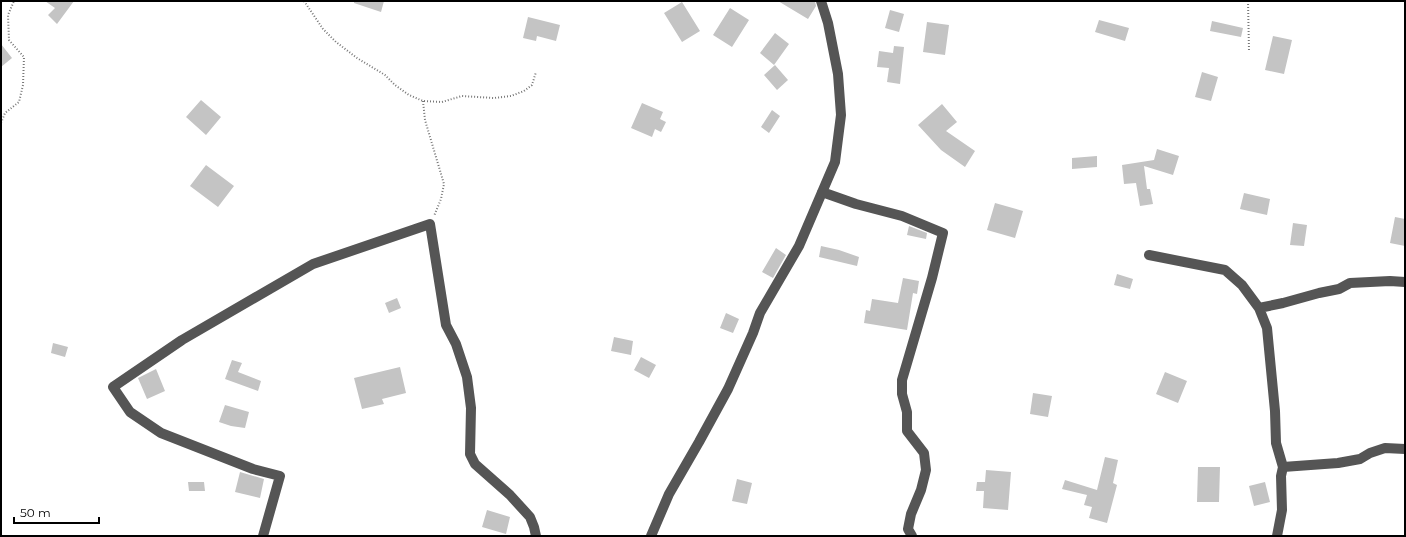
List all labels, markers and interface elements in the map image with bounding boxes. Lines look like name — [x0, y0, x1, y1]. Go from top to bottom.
scale bar — [14, 499, 99, 525]
text: 50 m — [20, 505, 51, 520]

